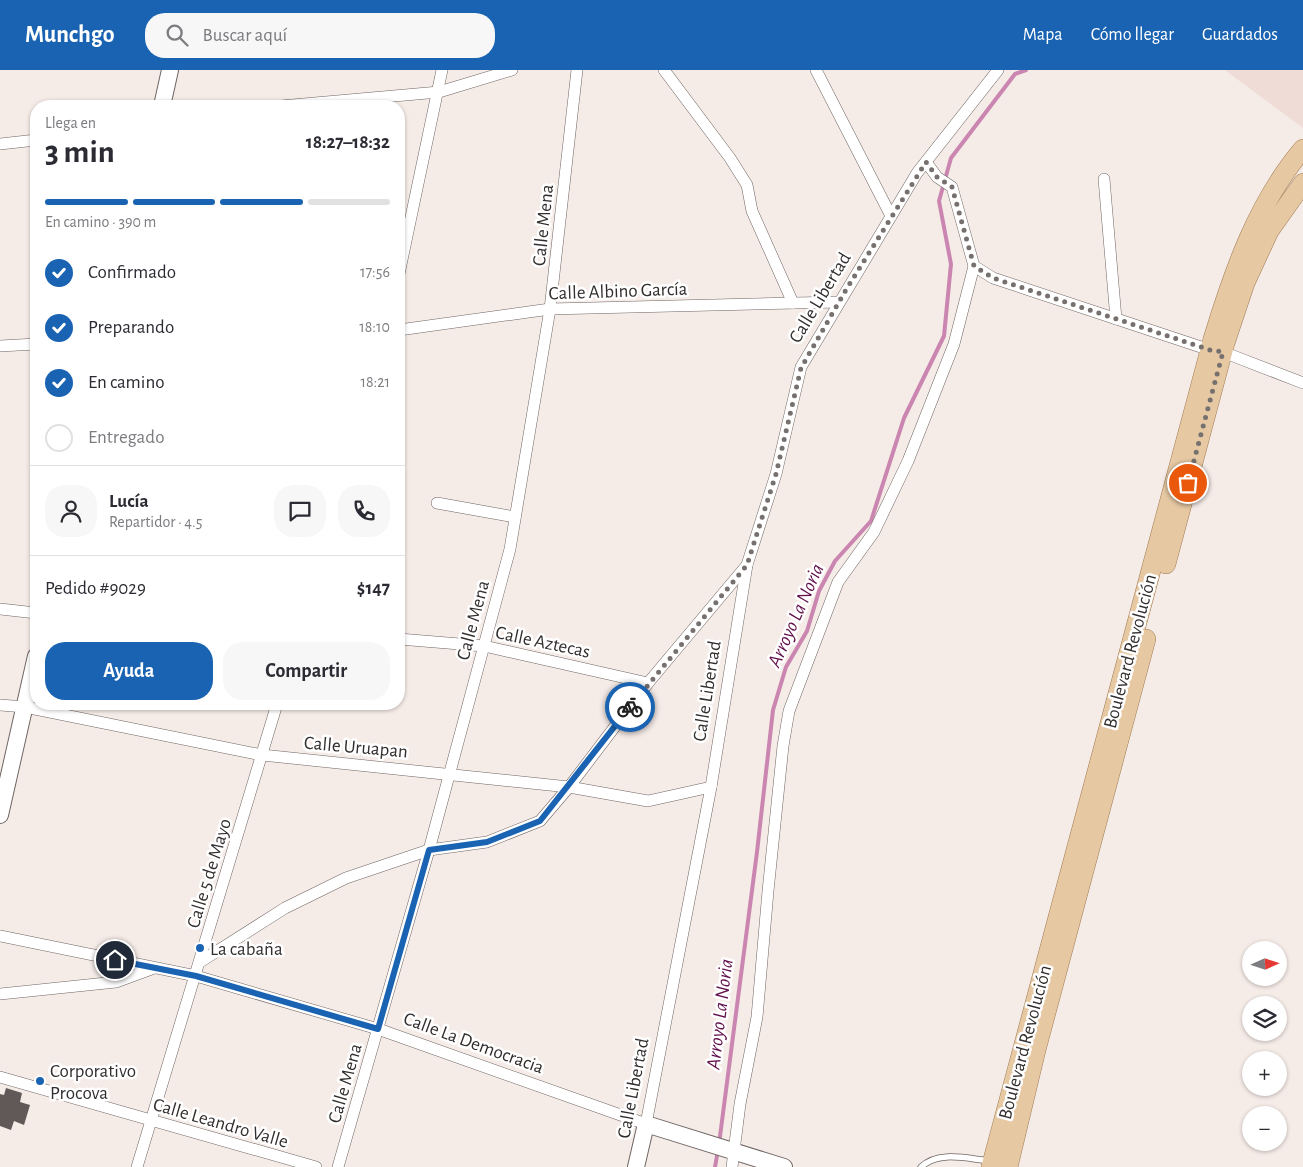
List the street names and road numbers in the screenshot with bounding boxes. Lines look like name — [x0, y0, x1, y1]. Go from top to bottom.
street label: Calle Mena — [530, 183, 557, 267]
street label: Calle Libertad — [786, 249, 855, 346]
street label: Calle Albino García — [548, 280, 688, 303]
street label: Boulevard Revolución — [1101, 572, 1160, 731]
street label: Calle Mena — [454, 578, 493, 662]
street label: Calle Aztecas — [494, 623, 592, 662]
street label: Calle Libertad — [690, 639, 725, 743]
street label: Calle Uruapan — [303, 733, 409, 761]
street label: Calle 5 de Mayo — [184, 817, 235, 930]
street label: Boulevard Revolución — [996, 963, 1055, 1122]
street label: Calle La Democracia — [401, 1009, 546, 1078]
street label: Calle Libertad — [614, 1036, 653, 1140]
street label: Calle Mena — [325, 1041, 366, 1125]
street label: Calle Leandro Valle — [151, 1095, 290, 1152]

